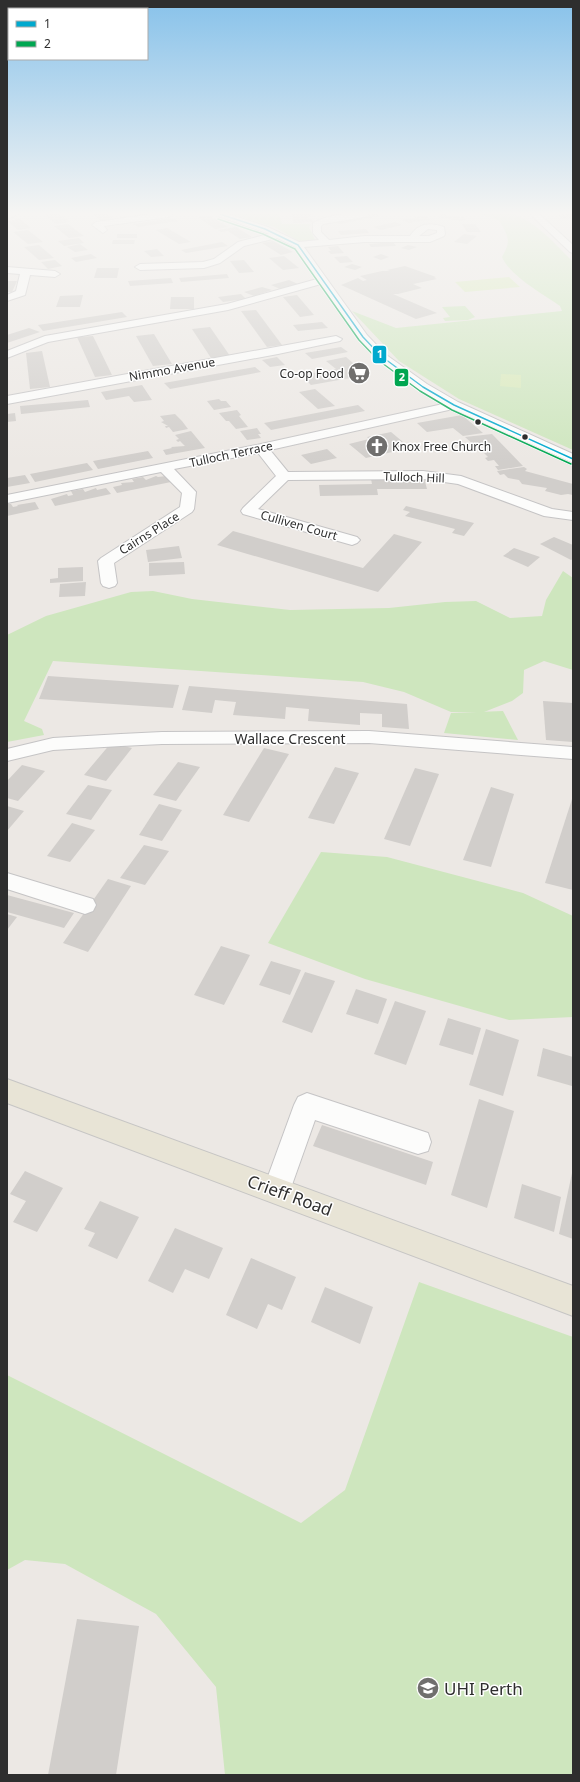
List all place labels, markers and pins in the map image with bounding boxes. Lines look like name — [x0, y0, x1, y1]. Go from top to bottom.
supermarket icon: Co-op Food — [346, 360, 372, 386]
place label: Co-op Food — [279, 365, 344, 382]
unlabelled marker — [473, 417, 483, 427]
unlabelled marker — [520, 432, 530, 442]
church icon: Knox Free Church — [364, 433, 390, 459]
place label: Knox Free Church — [392, 438, 491, 455]
school or university icon: UHI Perth — [415, 1675, 441, 1701]
place label: UHI Perth — [444, 1677, 523, 1700]

